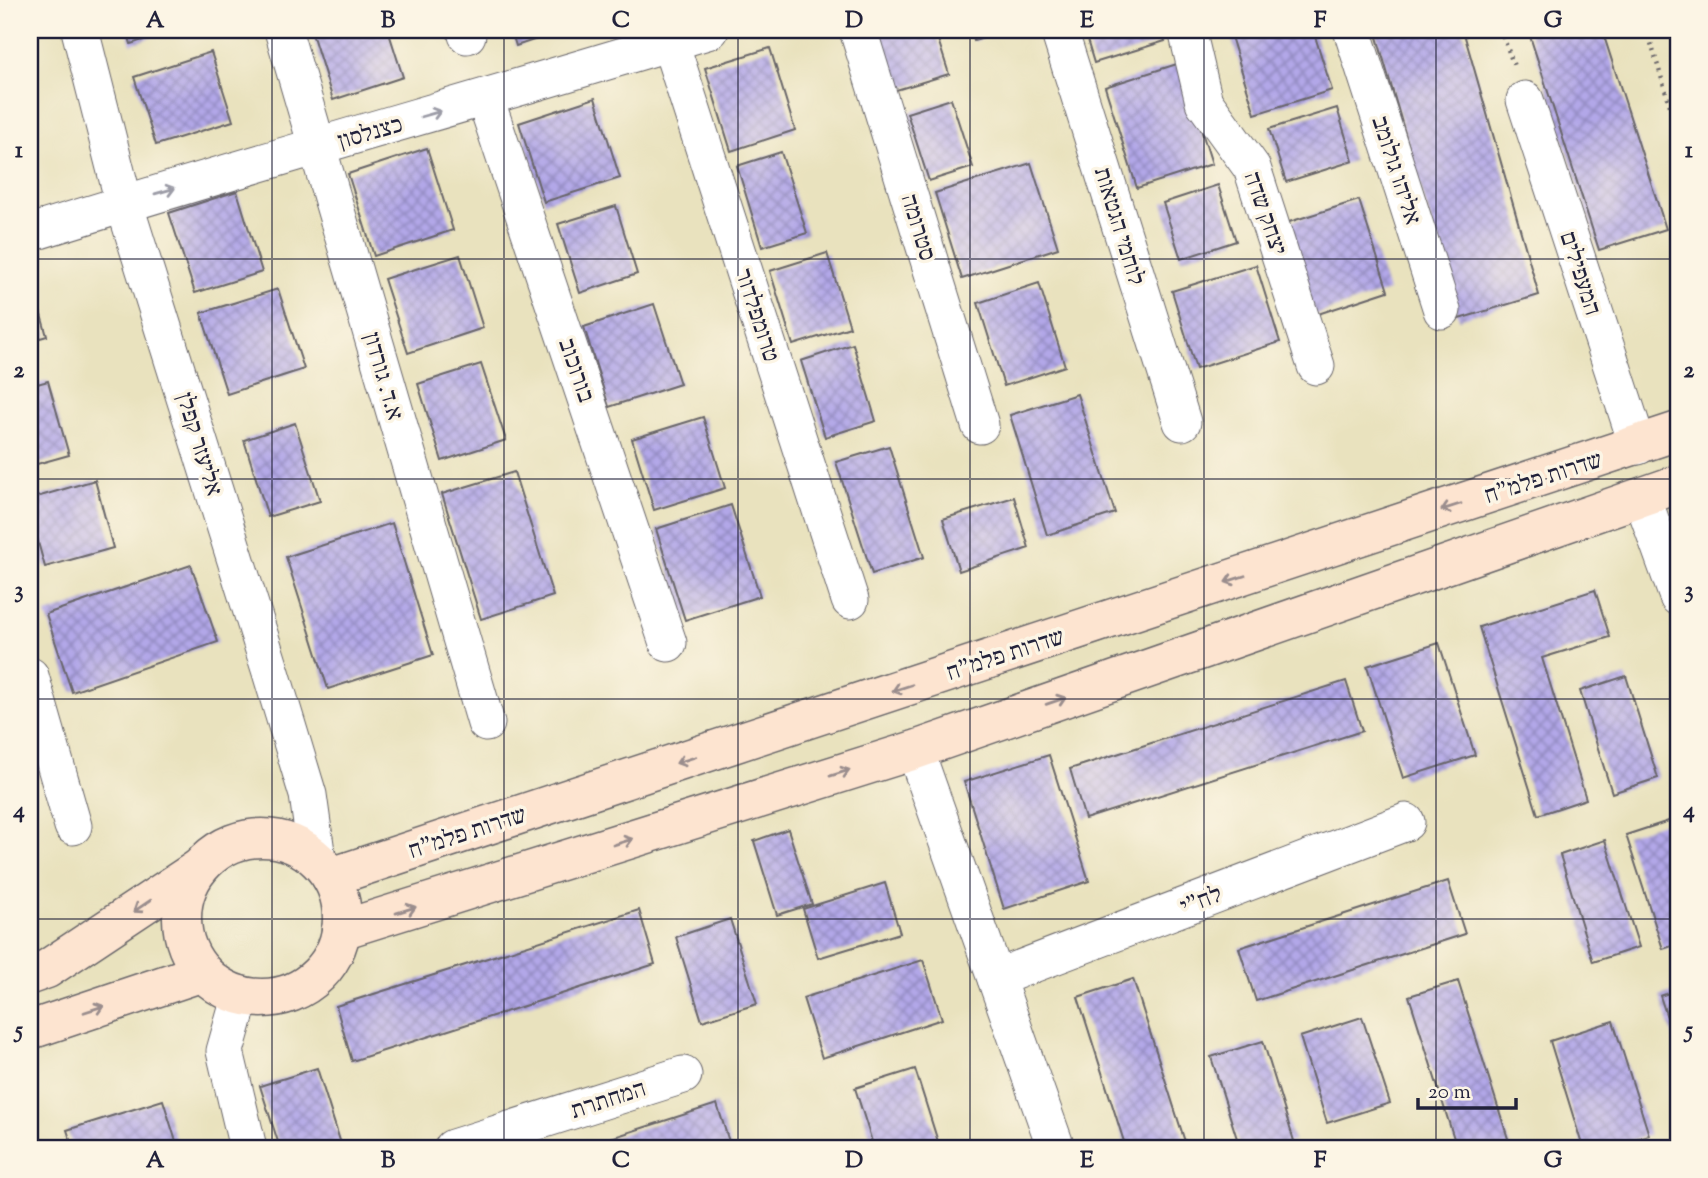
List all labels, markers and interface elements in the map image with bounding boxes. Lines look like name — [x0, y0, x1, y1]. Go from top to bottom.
text: A — [146, 5, 165, 38]
text: B — [381, 5, 396, 38]
text: C — [612, 5, 630, 38]
text: D — [845, 5, 863, 38]
text: E — [1080, 5, 1094, 38]
text: F — [1314, 5, 1327, 38]
text: G — [1544, 5, 1563, 38]
one-way arrow — [420, 107, 442, 120]
street label: כצנלסון — [334, 108, 407, 159]
street label: אליהו גולומב — [1362, 112, 1429, 229]
text: 1 — [15, 135, 23, 168]
text: 1 — [1685, 135, 1693, 168]
street label: לוחמי הגטאות — [1084, 163, 1152, 290]
street label: יצחק שדה — [1234, 167, 1294, 260]
one-way arrow — [154, 184, 176, 197]
street label: סטרומה — [891, 190, 943, 265]
street label: המעפילים — [1550, 227, 1609, 320]
street label: טרומפלדור — [725, 265, 787, 367]
street label: א.ד. גורדון — [353, 329, 411, 424]
street label: בורוכוב — [548, 334, 602, 407]
text: 2 — [14, 355, 25, 388]
text: 2 — [1684, 355, 1695, 388]
street label: אליעזר קפלן — [166, 389, 230, 500]
street label: שדרות פלמ"ח — [1480, 444, 1607, 514]
one-way arrow — [1440, 502, 1462, 514]
one-way arrow — [1224, 573, 1246, 586]
text: 3 — [14, 575, 24, 608]
text: 3 — [1684, 575, 1694, 608]
street label: שדרות פלמ"ח — [942, 621, 1069, 691]
one-way arrow — [892, 683, 914, 695]
one-way arrow — [1045, 694, 1067, 706]
one-way arrow — [676, 754, 698, 767]
one-way arrow — [829, 766, 851, 779]
text: 4 — [12, 795, 25, 828]
text: 4 — [1682, 795, 1695, 828]
street label: שדרות פלמ"ח — [404, 799, 531, 869]
one-way arrow — [612, 834, 634, 847]
street label: לח"י — [1176, 878, 1228, 925]
one-way arrow — [133, 899, 152, 913]
one-way arrow — [395, 903, 417, 915]
one-way arrow — [83, 1002, 105, 1014]
text: 5 — [13, 1015, 23, 1048]
text: 5 — [1683, 1015, 1693, 1048]
scale bar — [1418, 1066, 1516, 1110]
street label: המחתרת — [567, 1073, 651, 1129]
text: 20 m — [1428, 1078, 1471, 1108]
text: A — [146, 1145, 165, 1178]
text: B — [381, 1145, 396, 1178]
text: C — [612, 1145, 630, 1178]
text: D — [845, 1145, 863, 1178]
text: E — [1080, 1145, 1094, 1178]
text: F — [1314, 1145, 1327, 1178]
text: G — [1544, 1145, 1563, 1178]

